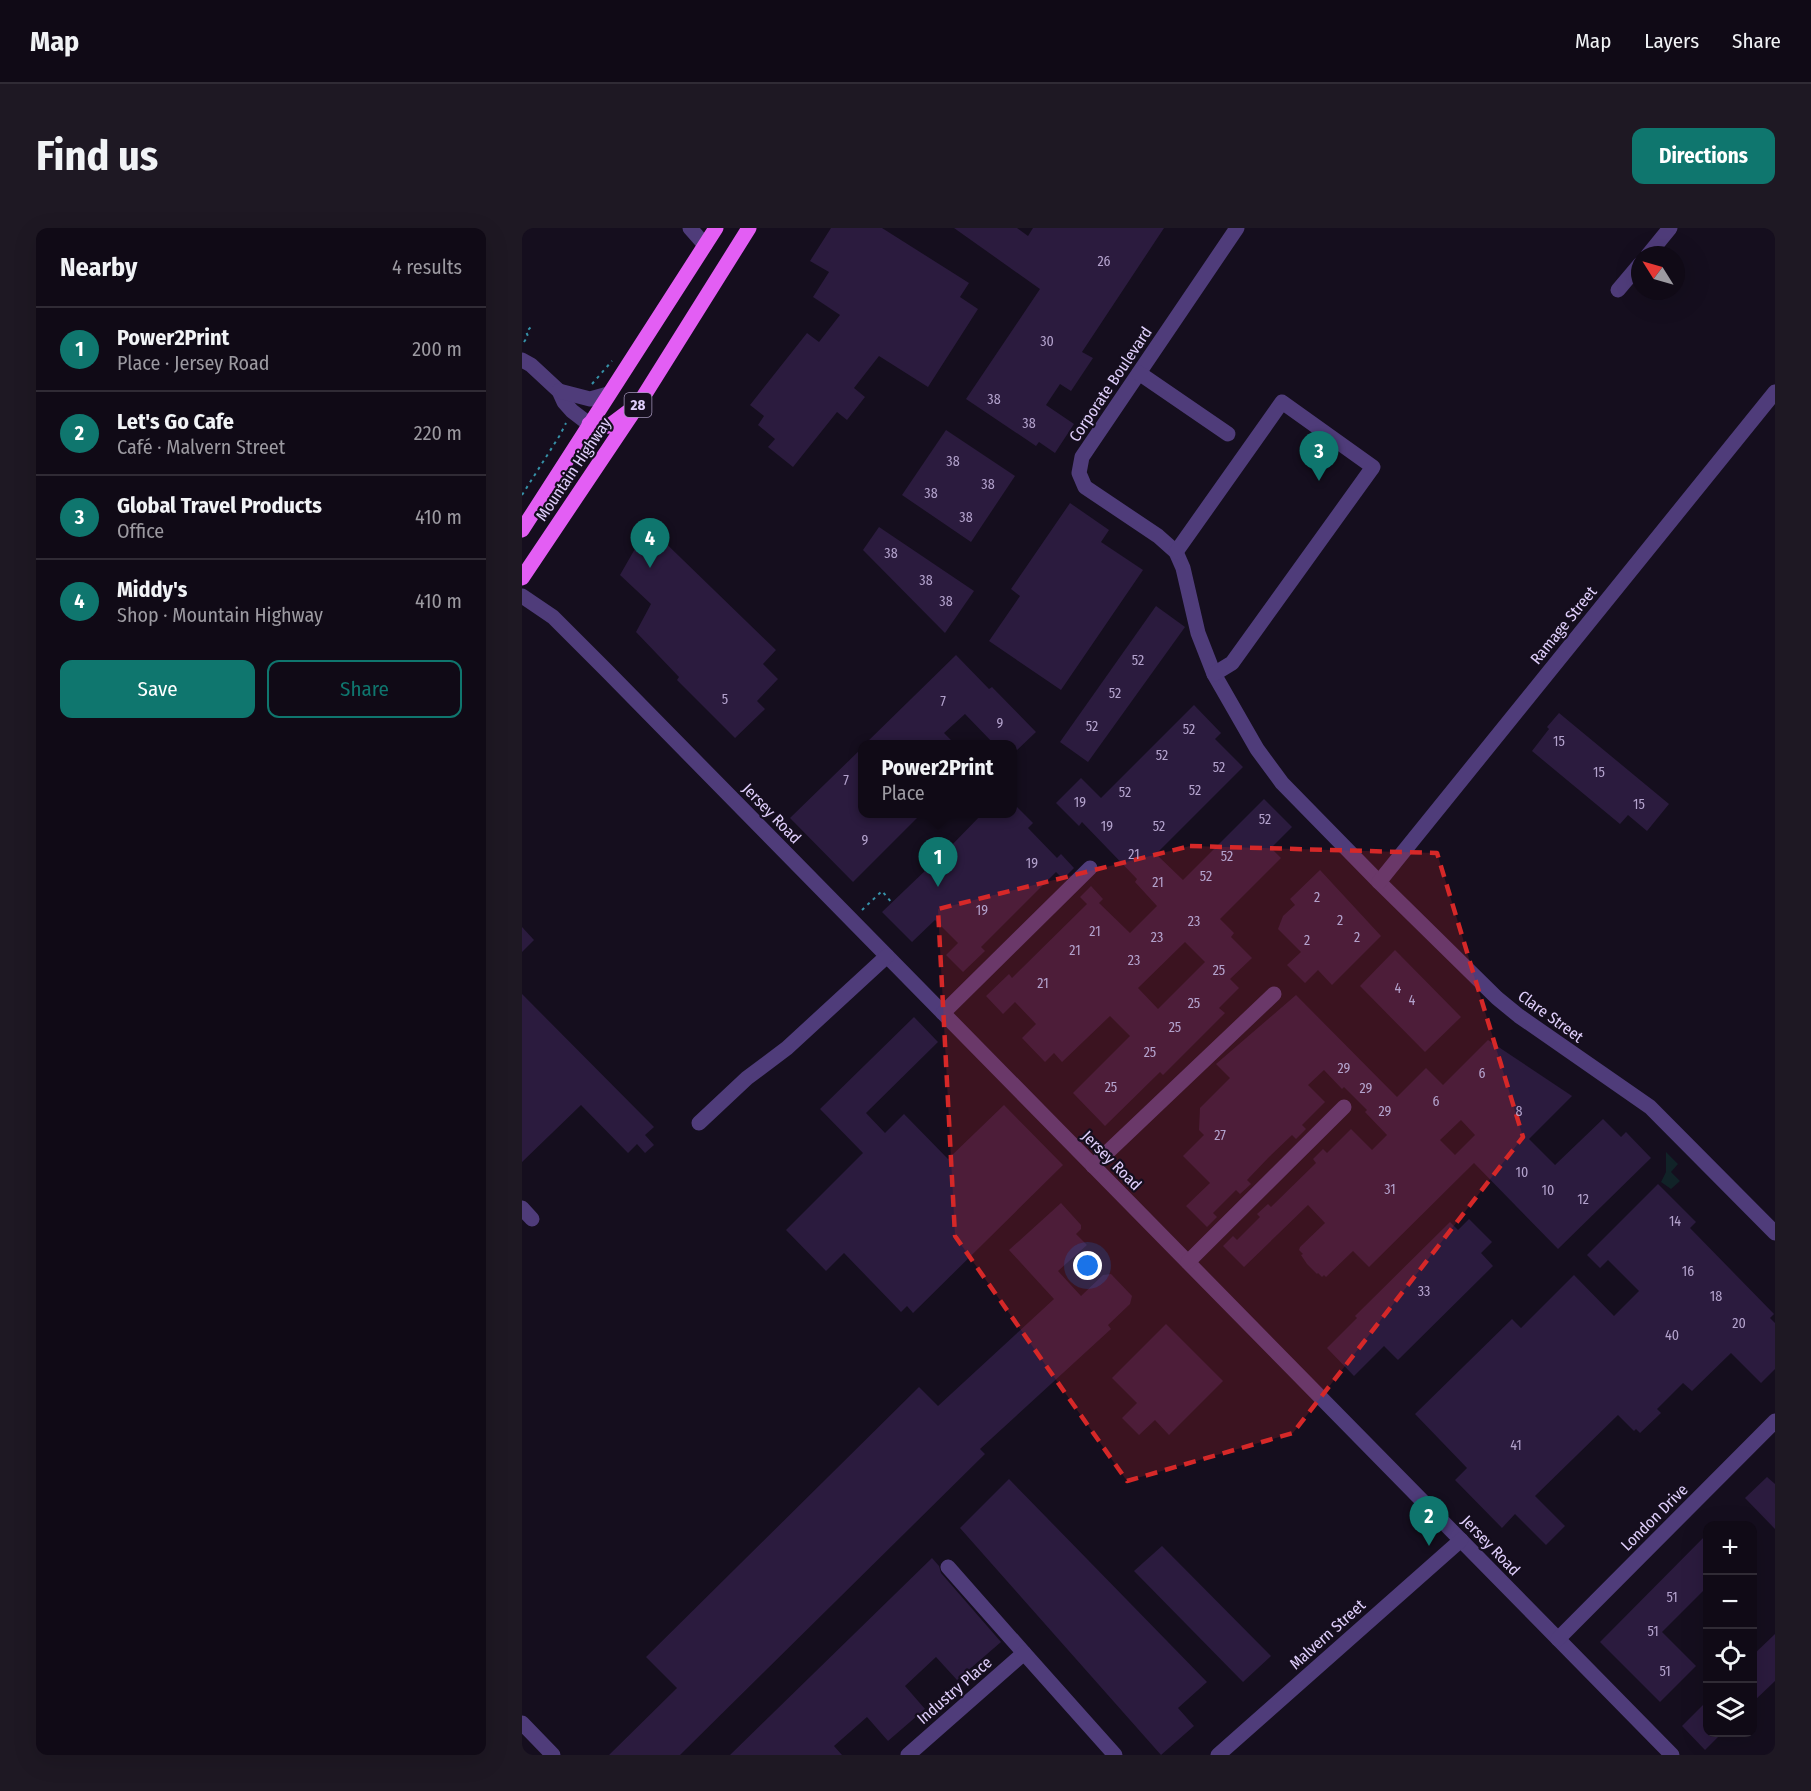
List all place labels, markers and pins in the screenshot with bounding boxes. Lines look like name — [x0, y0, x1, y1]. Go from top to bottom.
pin: 3 — [1300, 432, 1338, 481]
pin: 4 — [630, 518, 670, 568]
pin: 1 — [918, 838, 958, 887]
pin: 2 — [1410, 1496, 1448, 1546]

